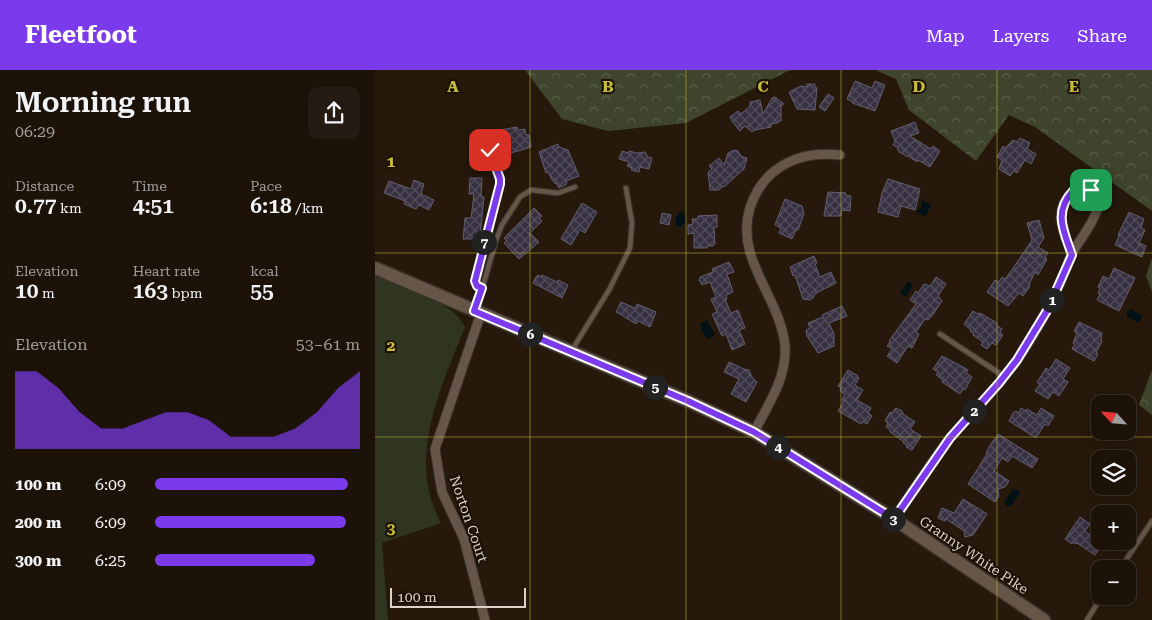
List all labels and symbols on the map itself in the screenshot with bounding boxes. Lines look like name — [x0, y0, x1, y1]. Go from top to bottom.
text: A — [447, 77, 459, 96]
text: B — [602, 77, 614, 96]
text: C — [757, 77, 769, 96]
text: D — [913, 77, 926, 96]
text: E — [1069, 77, 1079, 96]
pin — [469, 129, 511, 171]
text: 1 — [387, 152, 396, 171]
pin — [1070, 169, 1112, 211]
pin: 7 — [471, 230, 497, 254]
pin: 1 — [1039, 288, 1065, 312]
pin: 6 — [517, 322, 543, 346]
text: 2 — [387, 336, 396, 355]
pin: 5 — [643, 374, 667, 400]
north arrow — [1091, 395, 1136, 440]
pin: 2 — [961, 398, 987, 424]
pin: 4 — [765, 434, 791, 460]
street label: Norton Court — [447, 474, 491, 564]
pin: 3 — [881, 506, 905, 532]
street label: Granny White Pike — [917, 513, 1032, 598]
text: 3 — [387, 519, 396, 538]
scale bar — [390, 585, 526, 608]

